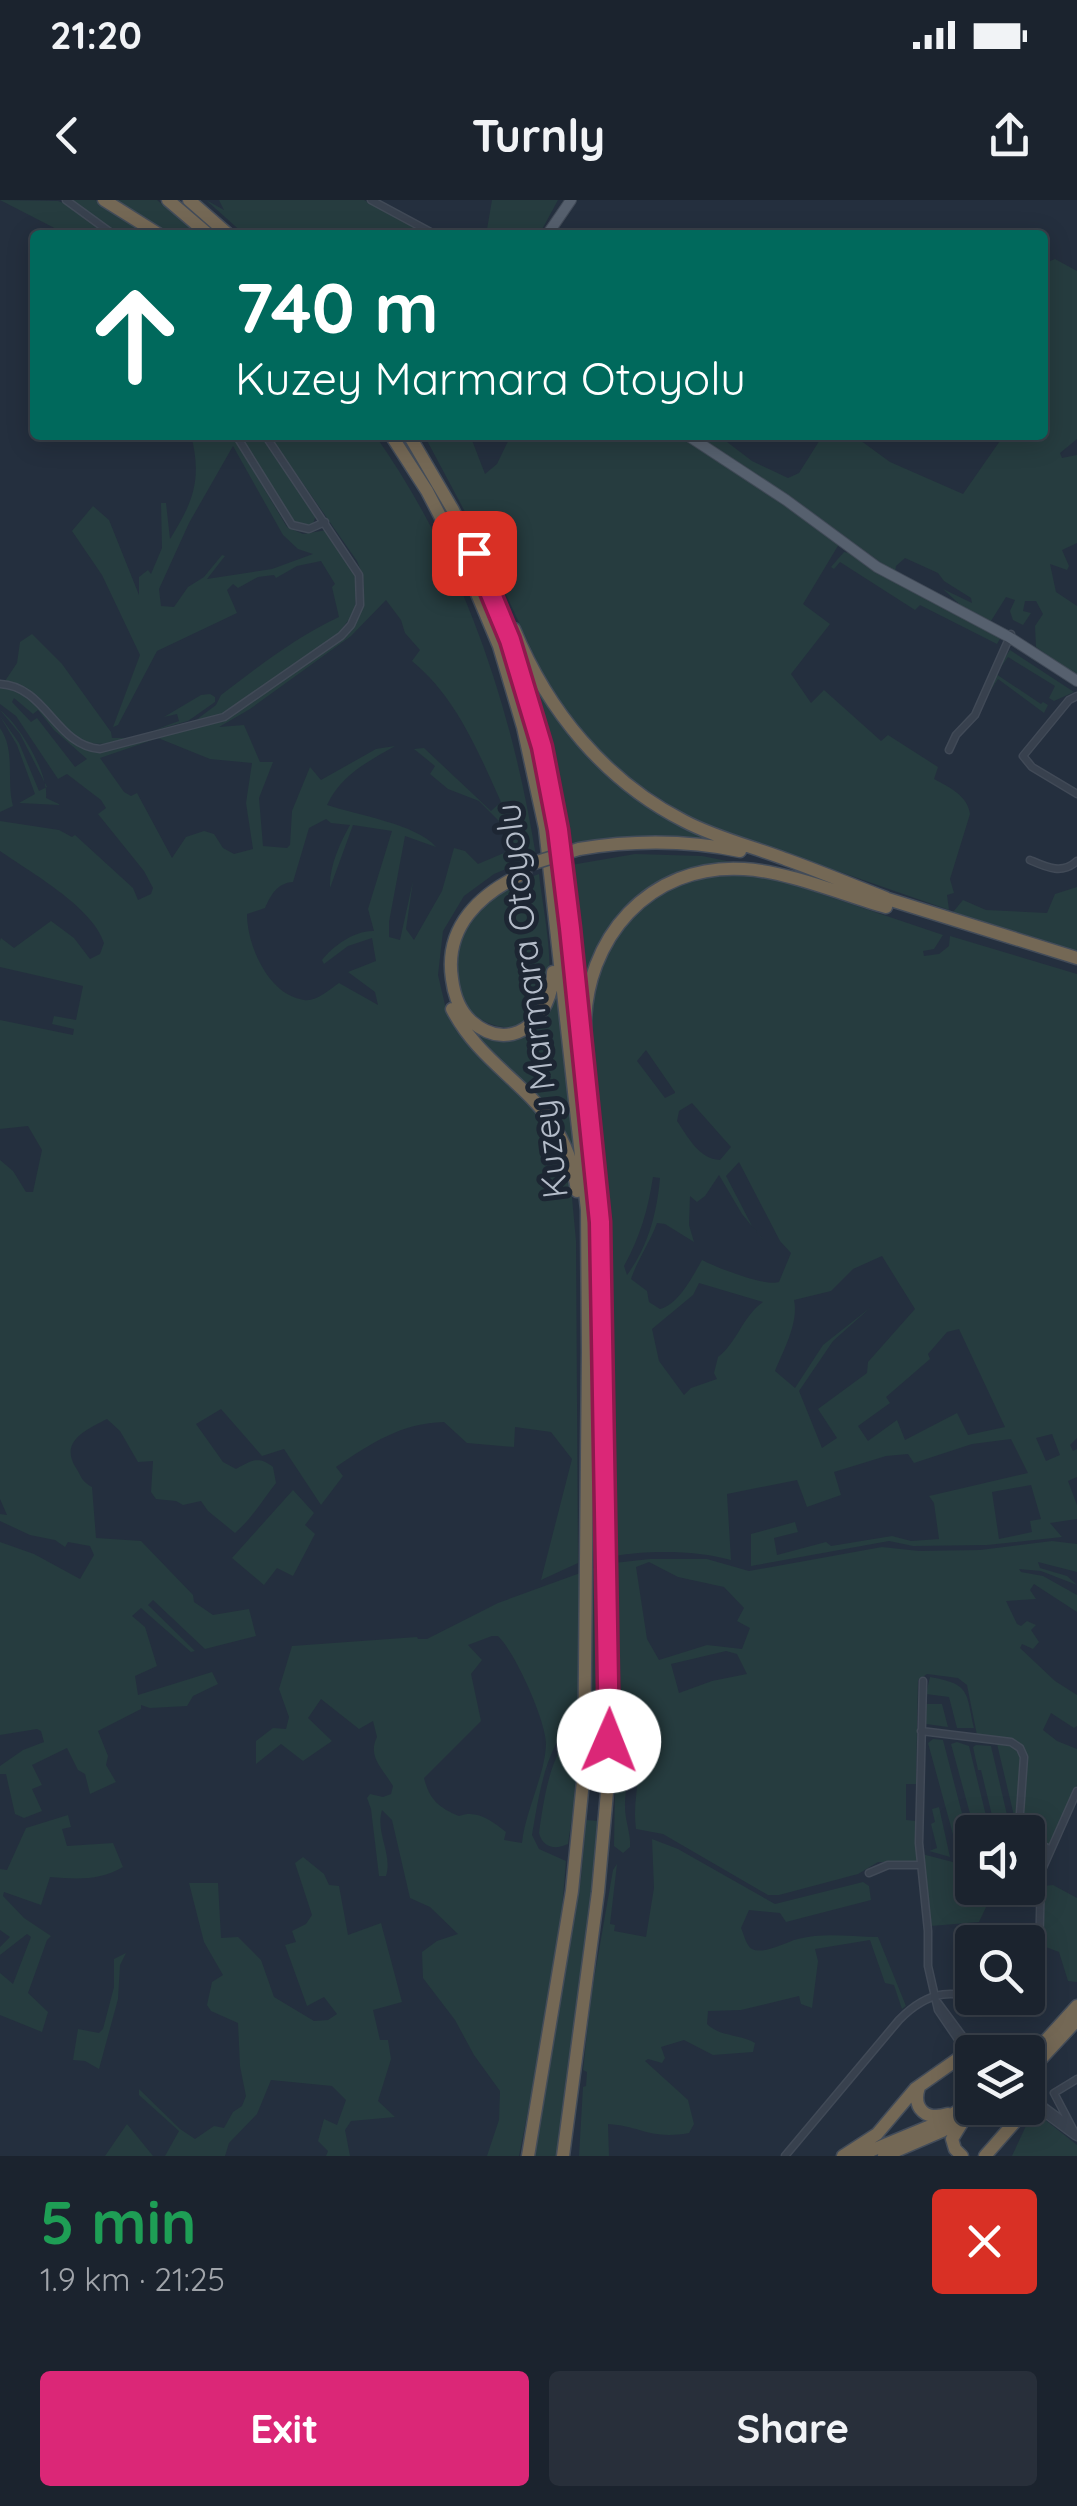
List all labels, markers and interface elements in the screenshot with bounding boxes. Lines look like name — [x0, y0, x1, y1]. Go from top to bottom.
text: 21:20 — [50, 11, 142, 59]
text: Turnly — [472, 107, 605, 163]
icon: back — [40, 108, 95, 163]
icon: share — [982, 108, 1037, 163]
text: 740 m — [235, 263, 439, 351]
icon: ahead — [70, 270, 200, 400]
text: Kuzey Marmara Otoyolu — [235, 350, 746, 406]
pin — [432, 511, 517, 596]
icon: arrive — [447, 526, 502, 581]
street label: Kuzey Marmara Otoyolu — [485, 801, 577, 1201]
position arrow — [557, 1689, 661, 1793]
map controls — [955, 1815, 1045, 2125]
button: sound — [955, 1815, 1045, 1905]
button: search — [955, 1925, 1045, 2015]
button: layers — [955, 2035, 1045, 2125]
text: 5 min — [40, 2184, 197, 2259]
button: close — [932, 2189, 1037, 2294]
text: 1.9 km · 21:25 — [40, 2259, 225, 2299]
button: Exit — [40, 2371, 529, 2486]
button: Share — [549, 2371, 1037, 2486]

